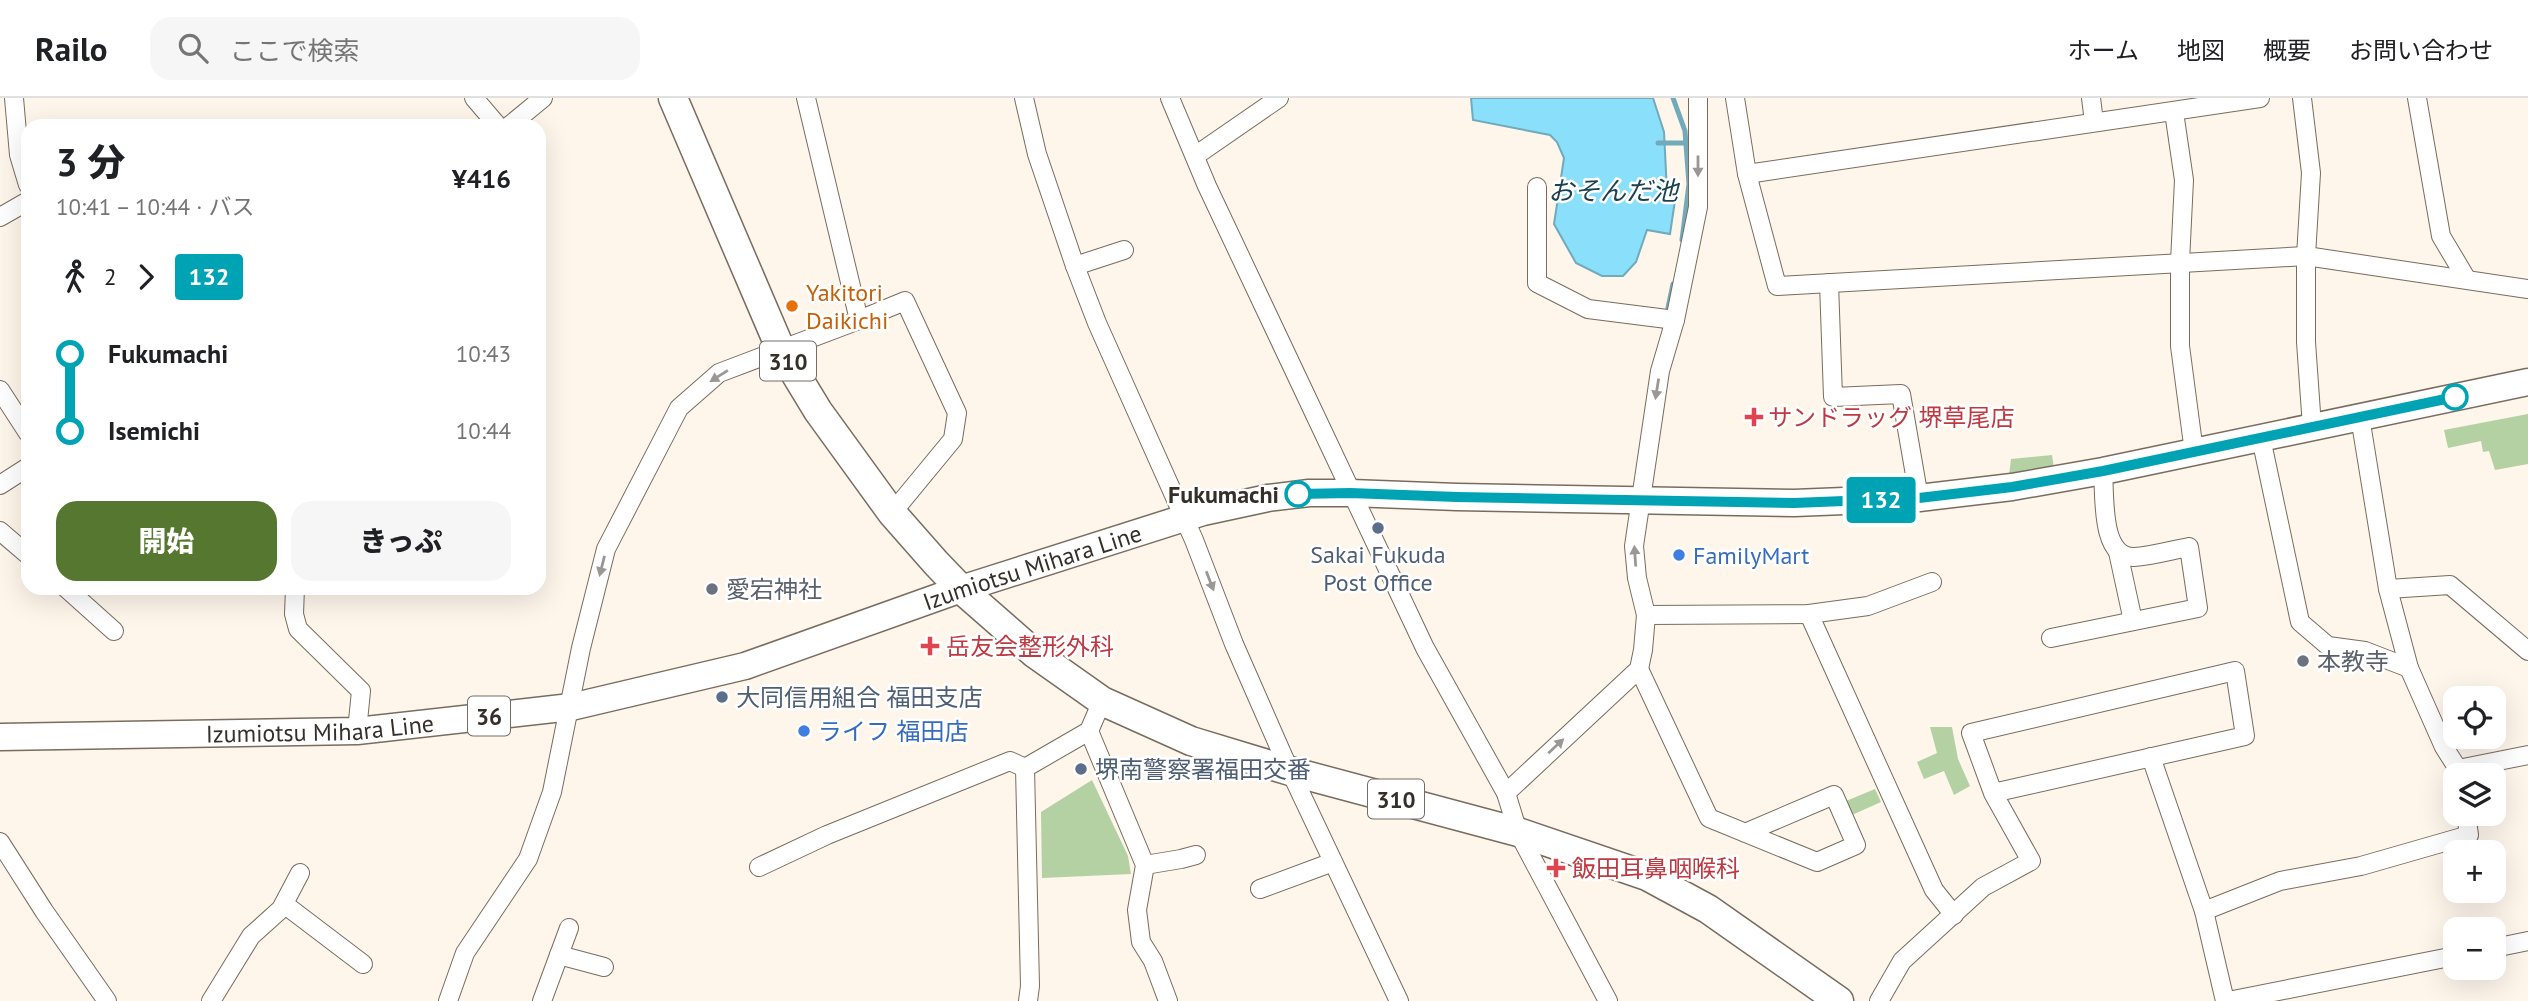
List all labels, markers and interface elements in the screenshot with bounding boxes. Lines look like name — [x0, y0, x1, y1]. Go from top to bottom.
search box — [150, 17, 640, 80]
text: Railo — [35, 27, 108, 70]
icon: search — [174, 29, 212, 67]
text: ここで検索 — [230, 34, 360, 67]
text: ホーム — [2068, 35, 2139, 66]
text: 地図 — [2177, 35, 2225, 66]
text: 概要 — [2263, 35, 2311, 66]
text: お問い合わせ — [2349, 35, 2493, 66]
text: 3 分 — [56, 137, 125, 186]
one-way arrow — [1692, 155, 1704, 177]
text: ¥416 — [452, 162, 511, 195]
water label: おそんだ池 — [1548, 174, 1681, 207]
text: 10:41 – 10:44 · バス — [56, 192, 255, 221]
icon: walk — [56, 258, 94, 296]
icon: forward — [127, 258, 165, 296]
text: 132 — [189, 261, 229, 292]
text: 2 — [104, 262, 117, 291]
place label: Yakitori Daikichi — [806, 277, 888, 336]
marker: Yakitori Daikichi — [784, 298, 800, 314]
text: Fukumachi — [108, 337, 228, 370]
text: 10:43 — [456, 339, 511, 368]
road number: 310 — [760, 342, 816, 380]
one-way arrow — [709, 369, 729, 382]
one-way arrow — [1652, 378, 1663, 400]
unlabelled marker — [2442, 384, 2468, 410]
place label: サンドラッグ 堺草尾店 — [1768, 402, 2014, 433]
marker: サンドラッグ 堺草尾店 — [1746, 409, 1762, 425]
text: Isemichi — [108, 414, 200, 447]
text: 10:44 — [456, 416, 511, 445]
line badge: 132 — [1841, 477, 1921, 523]
place label: Fukumachi — [1168, 479, 1279, 510]
marker: Fukumachi — [1285, 481, 1311, 507]
text: 132 — [1861, 484, 1901, 515]
button: 開始 — [56, 501, 277, 581]
button: きっぷ — [291, 501, 511, 581]
street label: Izumiotsu Mihara Line — [918, 517, 1145, 617]
marker: Sakai Fukuda Post Office — [1370, 520, 1386, 536]
place label: Sakai Fukuda Post Office — [1310, 539, 1446, 598]
place label: FamilyMart — [1693, 540, 1809, 571]
one-way arrow — [1629, 545, 1640, 567]
marker: FamilyMart — [1671, 547, 1687, 563]
one-way arrow — [596, 555, 607, 577]
one-way arrow — [1204, 571, 1215, 592]
place label: 愛宕神社 — [726, 574, 822, 605]
marker: 愛宕神社 — [704, 581, 720, 597]
place label: 岳友会整形外科 — [946, 631, 1114, 662]
marker: 岳友会整形外科 — [920, 636, 940, 656]
place label: 本教寺 — [2317, 646, 2389, 677]
marker: 本教寺 — [2295, 653, 2311, 669]
place label: 大同信用組合 福田支店 — [736, 682, 982, 713]
map controls — [2443, 686, 2506, 980]
button: locate — [2443, 686, 2506, 749]
marker: 大同信用組合 福田支店 — [714, 689, 730, 705]
road number: 36 — [468, 696, 510, 736]
street label: Izumiotsu Mihara Line — [206, 707, 435, 749]
place label: ライフ 福田店 — [818, 716, 968, 747]
marker: ライフ 福田店 — [796, 723, 812, 739]
one-way arrow — [1547, 738, 1565, 754]
place label: 堺南警察署福田交番 — [1095, 754, 1311, 785]
marker: 堺南警察署福田交番 — [1073, 761, 1089, 777]
button: layers — [2443, 763, 2506, 826]
road number: 310 — [1368, 779, 1424, 818]
button: + — [2443, 840, 2506, 903]
place label: 飯田耳鼻咽喉科 — [1572, 853, 1740, 884]
marker: 飯田耳鼻咽喉科 — [1546, 858, 1566, 878]
button: − — [2443, 917, 2506, 980]

